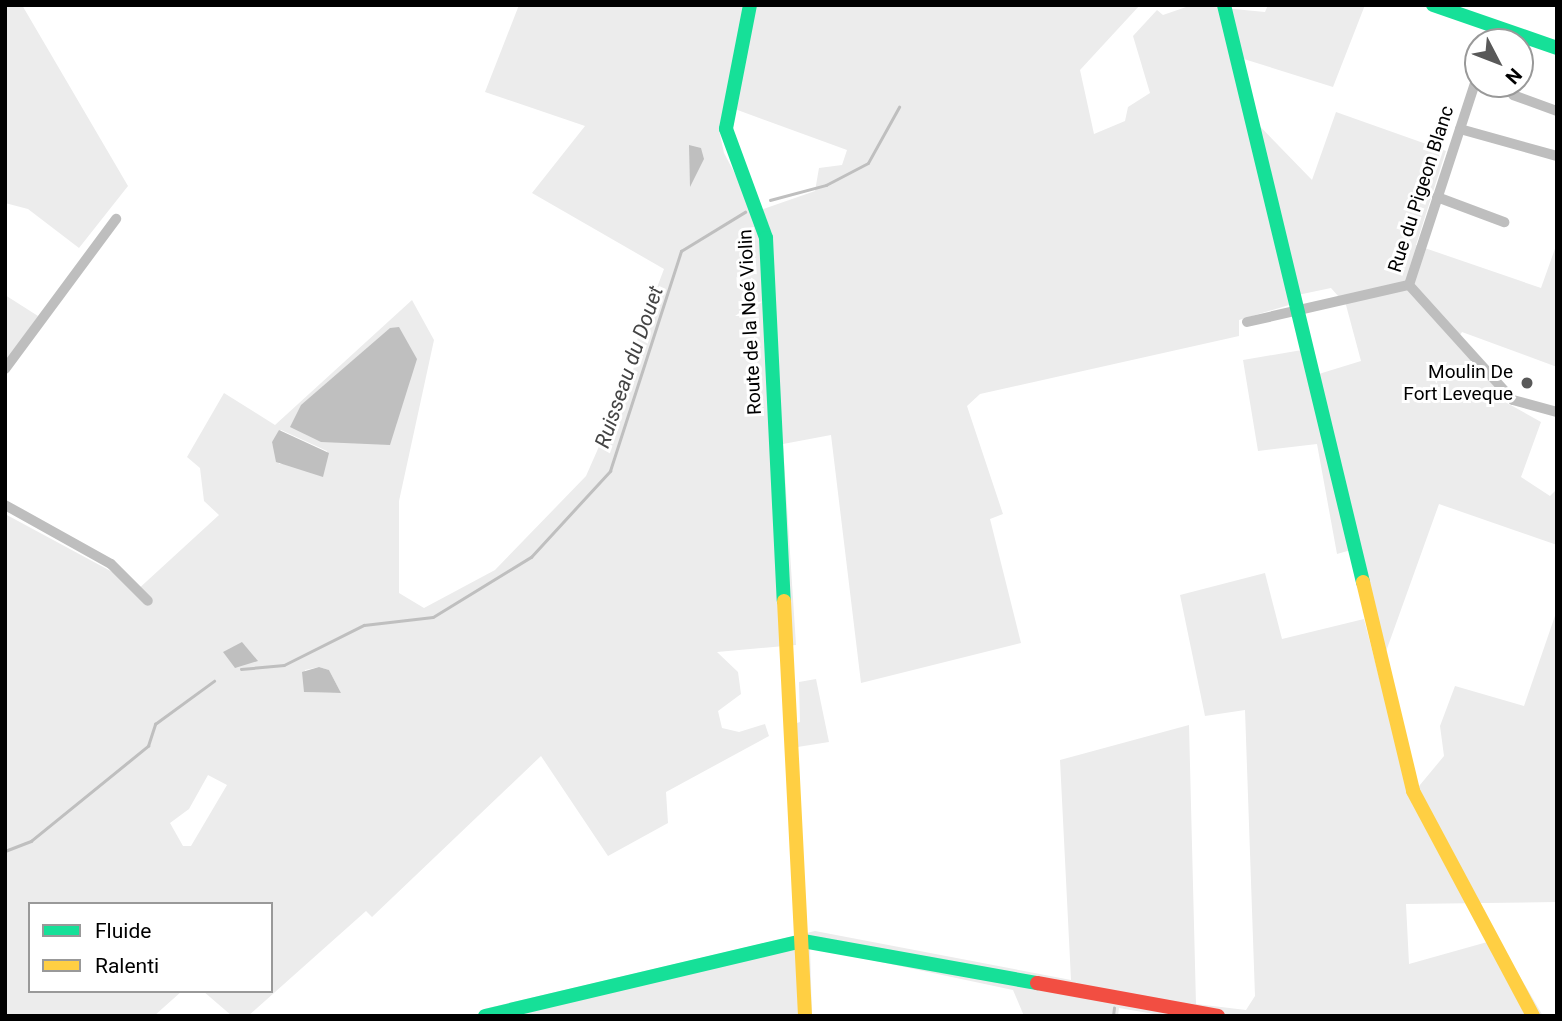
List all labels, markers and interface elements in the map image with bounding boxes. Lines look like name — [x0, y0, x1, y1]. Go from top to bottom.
north arrow — [1464, 28, 1534, 98]
text: N — [1500, 63, 1527, 89]
street label: Rue du Pigeon Blanc — [1383, 103, 1459, 275]
street label: Route de la Noé Violin — [734, 229, 766, 415]
water label: Ruisseau du Douet — [589, 283, 669, 451]
place label: Moulin De Fort Leveque — [1403, 361, 1513, 405]
marker: Moulin De Fort Leveque — [1519, 375, 1535, 391]
legend — [28, 902, 273, 993]
text: Fluide — [95, 919, 151, 943]
text: Ralenti — [95, 954, 159, 978]

